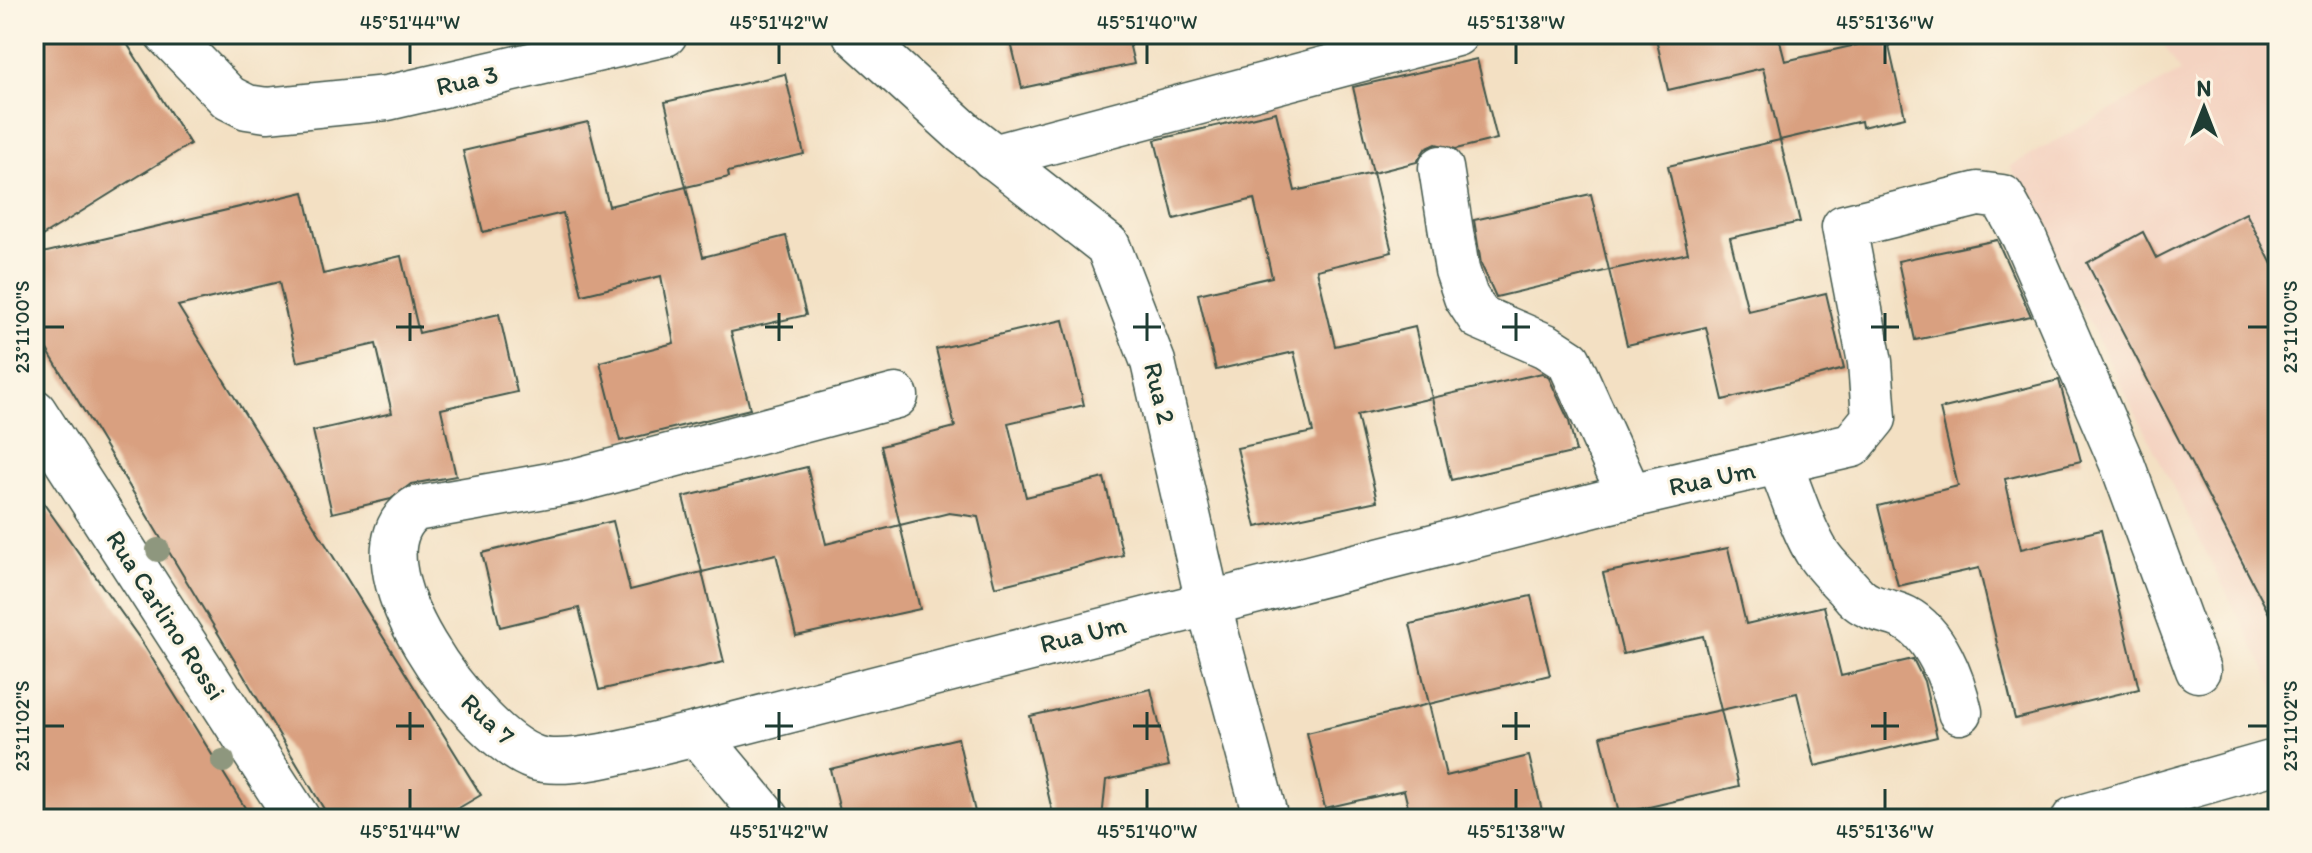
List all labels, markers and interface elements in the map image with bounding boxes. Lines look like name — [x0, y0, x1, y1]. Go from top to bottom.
text: 45°51'44"W — [360, 10, 460, 34]
text: 45°51'42"W — [730, 10, 828, 34]
text: 45°51'40"W — [1097, 10, 1197, 34]
text: 45°51'38"W — [1467, 10, 1565, 34]
text: 45°51'36"W — [1836, 10, 1934, 34]
street label: Rua 3 — [433, 57, 501, 103]
north arrow — [2164, 68, 2244, 148]
text: N — [2197, 75, 2211, 102]
text: 23°11'00"S — [10, 281, 34, 373]
text: 23°11'00"S — [2278, 281, 2302, 373]
street label: Rua 2 — [1137, 359, 1183, 427]
street label: Rua Um — [1666, 453, 1758, 503]
street label: Rua Carlino Rossi — [99, 524, 233, 706]
street label: Rua Um — [1037, 608, 1130, 660]
text: 23°11'02"S — [10, 681, 34, 771]
text: 23°11'02"S — [2278, 681, 2302, 771]
street label: Rua 7 — [455, 686, 522, 752]
text: 45°51'44"W — [360, 819, 460, 843]
text: 45°51'42"W — [730, 819, 828, 843]
text: 45°51'40"W — [1097, 819, 1197, 843]
text: 45°51'38"W — [1467, 819, 1565, 843]
text: 45°51'36"W — [1836, 819, 1934, 843]

